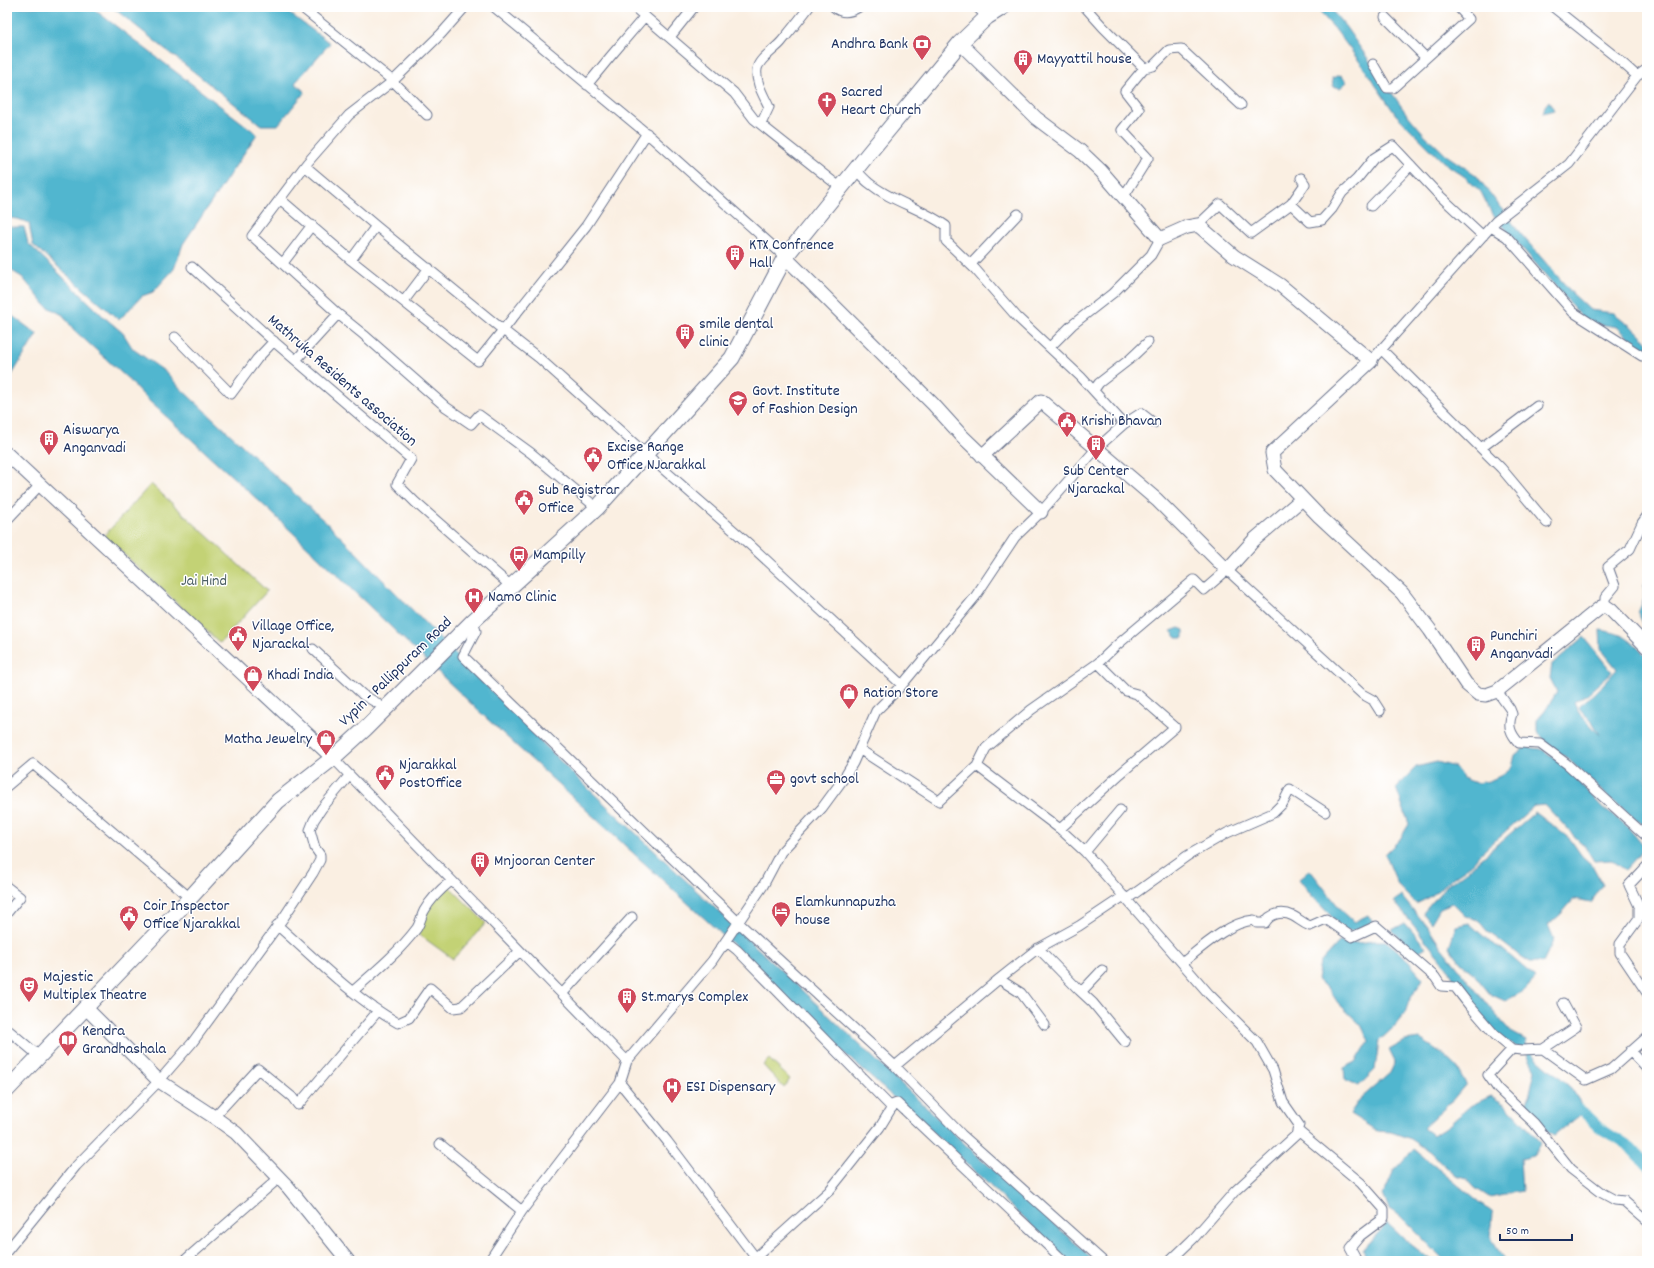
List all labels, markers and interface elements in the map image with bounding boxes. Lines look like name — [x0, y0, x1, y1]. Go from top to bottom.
place label: Andhra Bank — [831, 33, 908, 56]
bank icon: Andhra Bank — [911, 33, 933, 61]
building icon: Mayyattil house — [1012, 48, 1034, 76]
place label: Mayyattil house — [1037, 48, 1132, 71]
place label: Sacred Heart Church — [841, 81, 921, 122]
church icon: Sacred Heart Church — [816, 90, 838, 118]
place label: KTX Confrence Hall — [749, 234, 834, 275]
building icon: KTX Confrence Hall — [724, 243, 746, 271]
street label: Mathruka Residents association — [262, 309, 422, 453]
place label: smile dental clinic — [699, 313, 774, 354]
building icon: smile dental clinic — [674, 322, 696, 350]
place label: Govt. Institute of Fashion Design — [752, 380, 858, 421]
school or university icon: Govt. Institute of Fashion Design — [727, 389, 749, 417]
public building icon: Krishi Bhavan — [1056, 410, 1078, 438]
place label: Krishi Bhavan — [1081, 410, 1162, 433]
place label: Aiswarya Anganvadi — [63, 419, 126, 460]
building icon: Aiswarya Anganvadi — [38, 428, 60, 456]
building icon: Sub Center Njarackal — [1085, 433, 1107, 461]
place label: Excise Range Office NJarakkal — [607, 436, 706, 477]
public building icon: Excise Range Office NJarakkal — [582, 445, 604, 473]
place label: Sub Center Njarackal — [1063, 460, 1129, 501]
place label: Sub Registrar Office — [538, 479, 619, 520]
public building icon: Sub Registrar Office — [513, 488, 535, 516]
bus stop icon: Mampilly — [508, 544, 530, 572]
place label: Mampilly — [533, 544, 586, 567]
park label: Jai Hind — [181, 570, 227, 593]
hospital icon: Namo Clinic — [463, 586, 485, 614]
place label: Namo Clinic — [488, 586, 557, 609]
street label: Vypin - Pallippuram Road — [334, 612, 458, 732]
place label: Village Office, Njarackal — [252, 615, 334, 656]
public building icon: Village Office, Njarackal — [227, 624, 249, 652]
place label: Punchiri Anganvadi — [1490, 625, 1553, 666]
building icon: Punchiri Anganvadi — [1465, 634, 1487, 662]
shop icon: Khadi India — [242, 664, 264, 692]
place label: Khadi India — [267, 664, 334, 687]
shop icon: Ration Store — [838, 682, 860, 710]
place label: Ration Store — [863, 682, 938, 705]
place label: Matha Jewelry — [224, 728, 313, 751]
shop icon: Matha Jewelry — [315, 728, 337, 756]
place label: Njarakkal PostOffice — [399, 754, 462, 795]
public building icon: Njarakkal PostOffice — [374, 763, 396, 791]
office icon: govt school — [765, 768, 787, 796]
place label: govt school — [790, 768, 859, 791]
building icon: Mnjooran Center — [469, 850, 491, 878]
place label: Mnjooran Center — [494, 850, 595, 873]
place label: Elamkunnapuzha house — [795, 891, 896, 932]
place label: Coir Inspector Office Njarakkal — [143, 895, 240, 936]
hotel icon: Elamkunnapuzha house — [770, 900, 792, 928]
public building icon: Coir Inspector Office Njarakkal — [118, 904, 140, 932]
place label: Majestic Multiplex Theatre — [43, 966, 147, 1007]
theatre icon: Majestic Multiplex Theatre — [18, 975, 40, 1003]
building icon: St.marys Complex — [616, 986, 638, 1014]
place label: St.marys Complex — [641, 986, 748, 1009]
place label: Kendra Grandhashala — [82, 1020, 167, 1061]
library icon: Kendra Grandhashala — [57, 1029, 79, 1057]
hospital icon: ESI Dispensary — [661, 1076, 683, 1104]
place label: ESI Dispensary — [686, 1076, 776, 1099]
scale bar — [1500, 1216, 1572, 1242]
text: 50 m — [1506, 1223, 1529, 1240]

